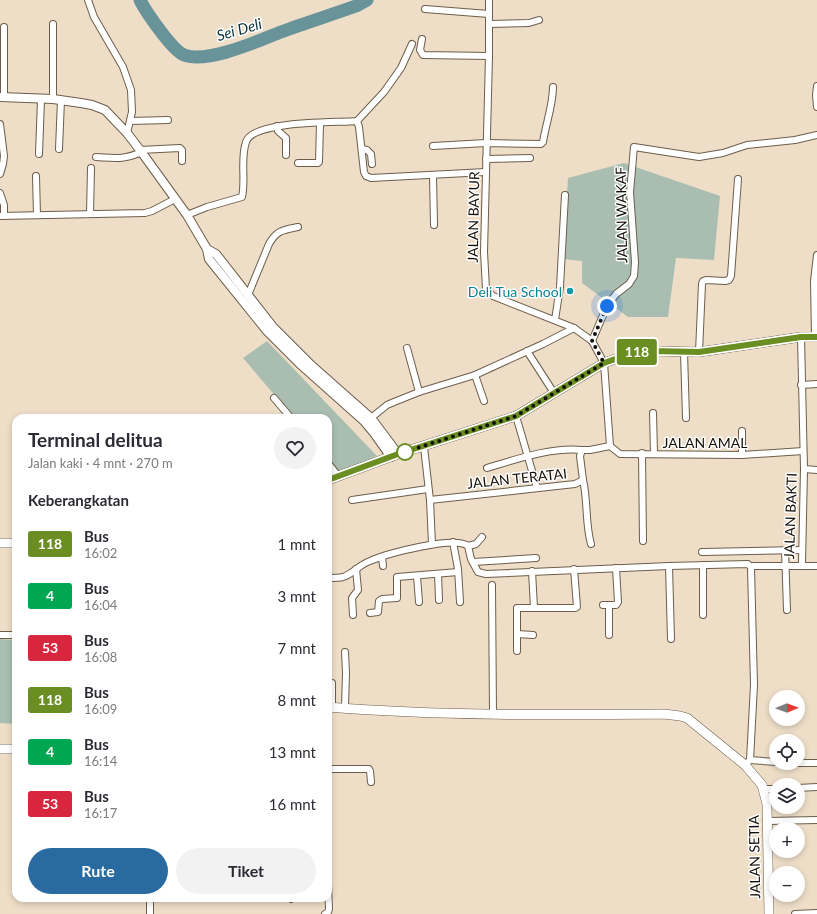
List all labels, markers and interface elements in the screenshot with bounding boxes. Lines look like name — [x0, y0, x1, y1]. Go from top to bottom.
water label: Sei Deli — [214, 14, 264, 44]
street label: JALAN WAKAF — [612, 167, 630, 263]
street label: JALAN BAYUR — [464, 171, 482, 263]
place label: Deli Tua School — [468, 283, 562, 300]
marker: Deli Tua School — [565, 286, 575, 296]
your location — [597, 296, 617, 316]
line badge: 118 — [614, 339, 660, 365]
text: 118 — [625, 343, 649, 360]
button: heart — [274, 427, 316, 469]
text: Terminal delitua — [28, 428, 163, 451]
street label: JALAN AMAL — [663, 434, 747, 451]
unlabelled marker — [396, 443, 414, 461]
text: Jalan kaki · 4 mnt · 270 m — [28, 455, 173, 471]
street label: JALAN TERATAI — [466, 464, 568, 492]
street label: JALAN BAKTI — [780, 473, 800, 559]
text: Keberangkatan — [28, 491, 129, 509]
text: Bus — [84, 527, 109, 545]
text: 118 — [38, 535, 62, 552]
text: 1 mnt — [277, 535, 316, 553]
text: 16:02 — [84, 545, 117, 561]
text: Bus — [84, 579, 109, 597]
text: 4 — [46, 587, 54, 604]
text: 3 mnt — [277, 587, 316, 605]
text: 16:04 — [84, 597, 117, 613]
text: Bus — [84, 631, 109, 649]
text: 53 — [42, 639, 58, 656]
text: 7 mnt — [277, 639, 316, 657]
text: 16:08 — [84, 649, 117, 665]
text: Bus — [84, 683, 109, 701]
north arrow — [769, 690, 805, 726]
map controls — [769, 690, 805, 902]
text: 118 — [38, 691, 62, 708]
text: 8 mnt — [277, 691, 316, 709]
text: 16:09 — [84, 701, 117, 717]
button: locate — [769, 734, 805, 770]
text: Bus — [84, 735, 109, 753]
text: 4 — [46, 743, 54, 760]
text: 13 mnt — [269, 743, 316, 761]
text: 16:14 — [84, 753, 117, 769]
button: layers — [769, 778, 805, 814]
text: Bus — [84, 787, 109, 805]
text: 53 — [42, 795, 58, 812]
text: 16 mnt — [269, 795, 316, 813]
text: 16:17 — [84, 805, 117, 821]
street label: JALAN SETIA — [745, 815, 763, 899]
button: + — [769, 822, 805, 858]
button: Rute — [28, 848, 168, 894]
button: Tiket — [176, 848, 316, 894]
button: − — [769, 866, 805, 902]

